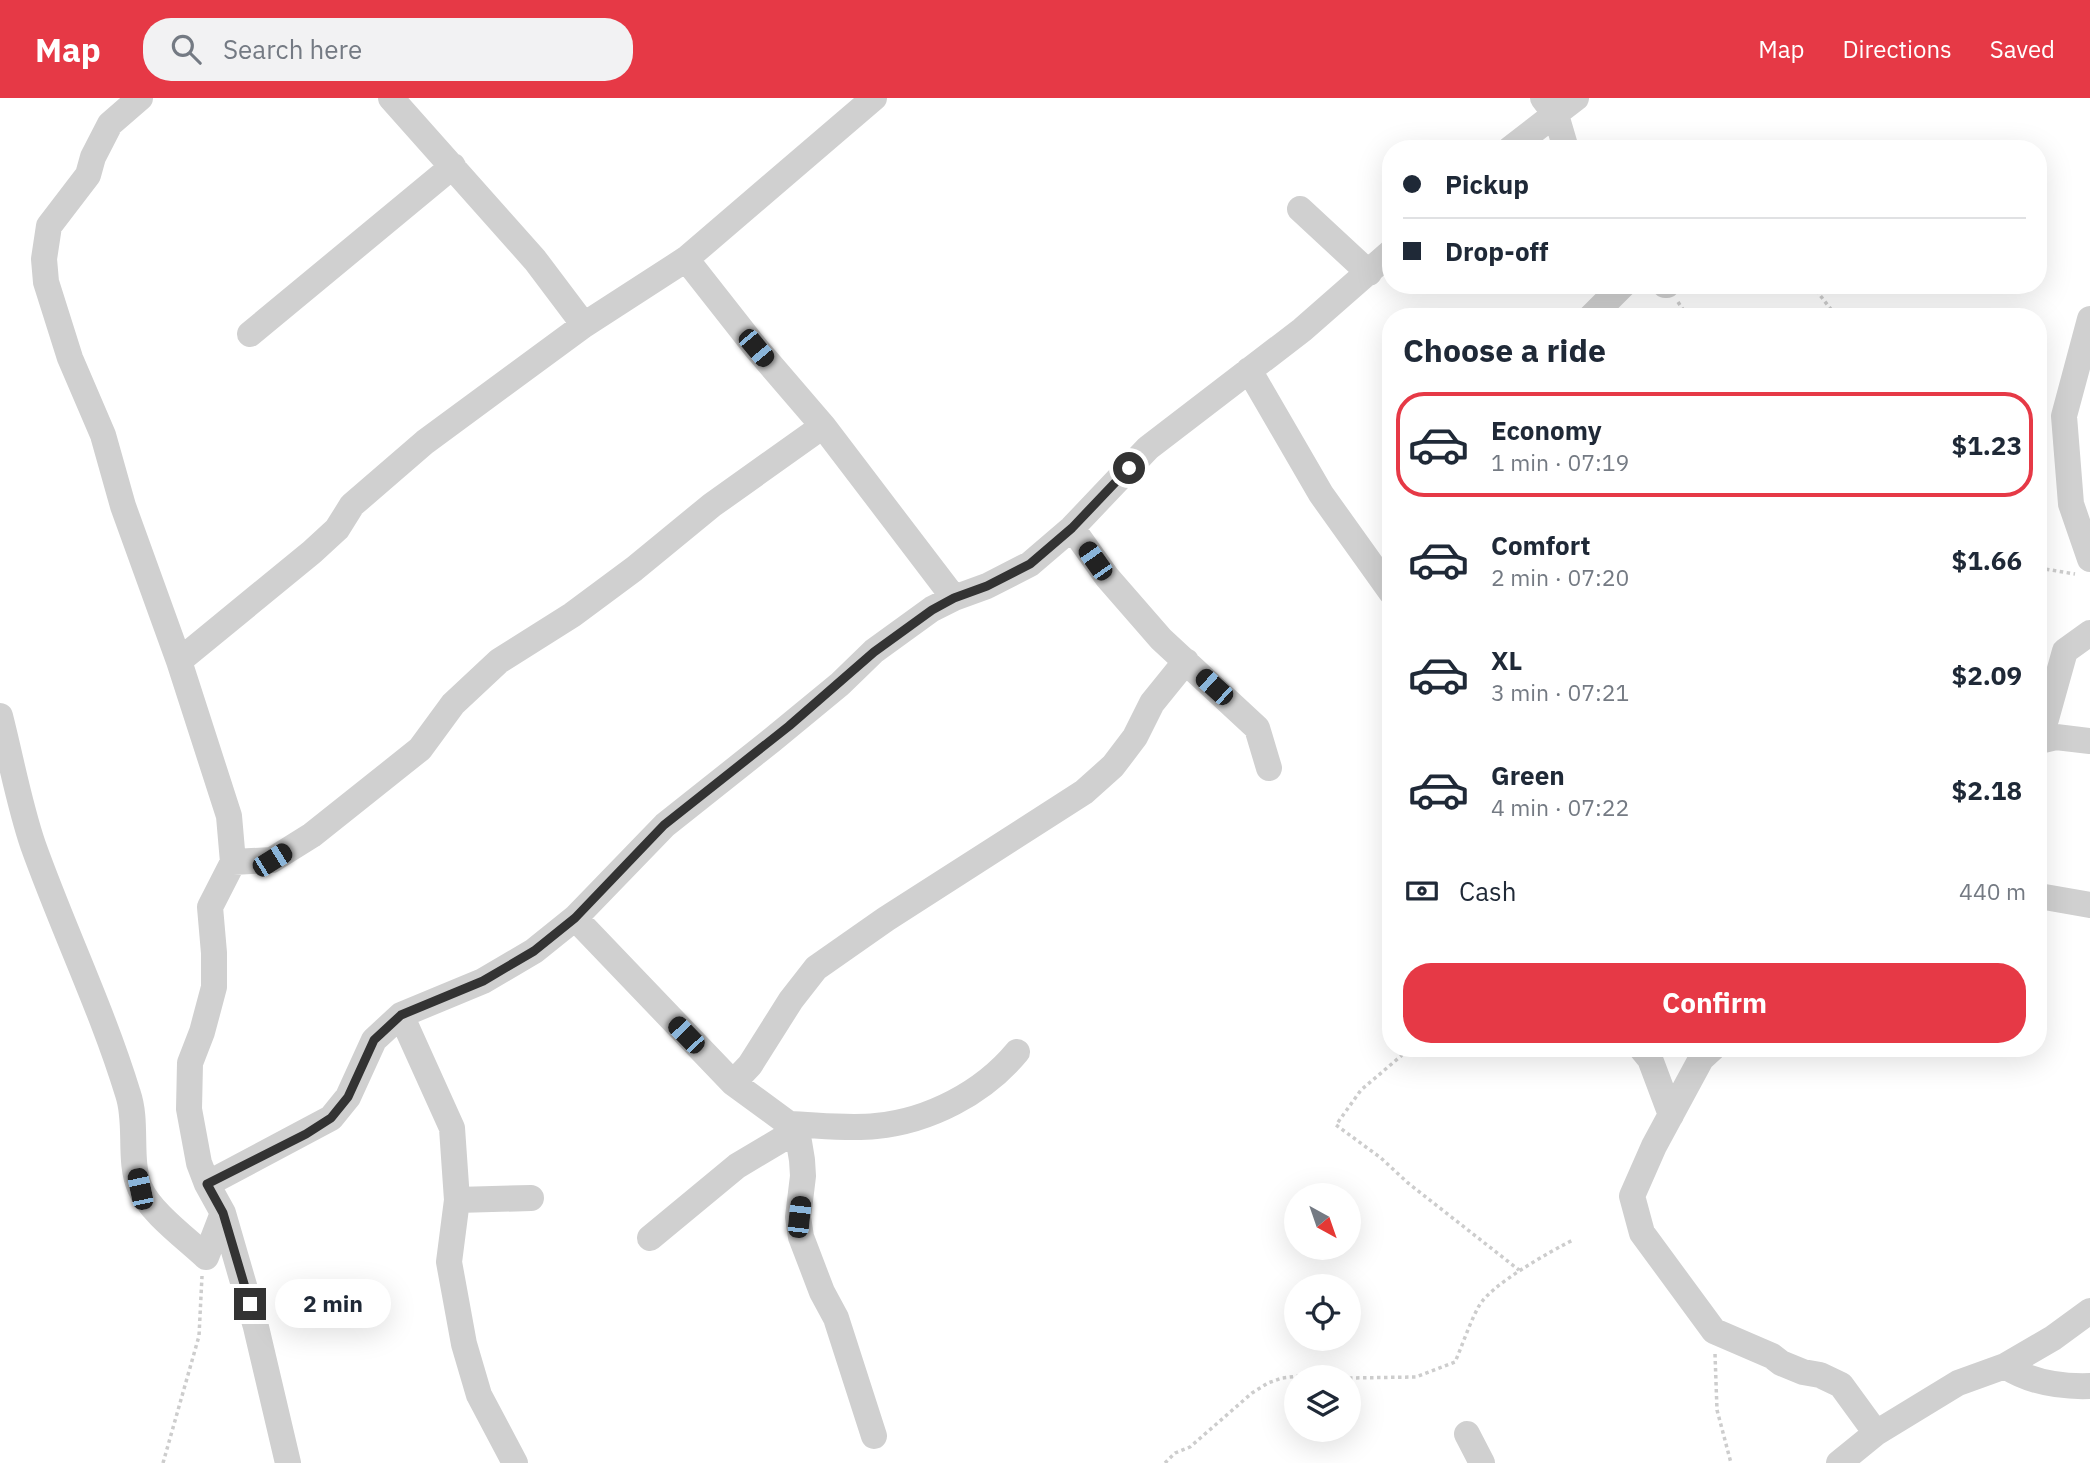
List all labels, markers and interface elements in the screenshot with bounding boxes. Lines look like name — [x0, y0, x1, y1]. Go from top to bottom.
search box — [143, 18, 633, 81]
text: Map — [35, 28, 101, 71]
icon: search — [167, 30, 205, 68]
text: Search here — [223, 32, 362, 66]
text: Map — [1758, 33, 1804, 65]
text: Directions — [1842, 33, 1952, 65]
text: Saved — [1990, 33, 2055, 65]
text: Pickup — [1445, 167, 1529, 201]
text: Drop-off — [1445, 234, 1548, 268]
car — [735, 325, 778, 371]
text: Choose a ride — [1403, 329, 1606, 371]
icon: car — [1407, 413, 1470, 476]
text: Economy — [1491, 413, 1602, 447]
text: $1.23 — [1952, 428, 2022, 462]
text: 1 min · 07:19 — [1491, 447, 1629, 477]
route start — [1113, 452, 1145, 484]
icon: car — [1407, 528, 1470, 591]
text: Comfort — [1491, 528, 1590, 562]
car — [1075, 538, 1116, 584]
text: $1.66 — [1952, 543, 2022, 577]
text: 2 min · 07:20 — [1491, 562, 1629, 592]
icon: car — [1407, 643, 1470, 706]
text: XL — [1491, 643, 1522, 677]
text: $2.09 — [1952, 658, 2022, 692]
car — [1192, 665, 1237, 709]
text: 3 min · 07:21 — [1491, 677, 1629, 707]
icon: car — [1407, 758, 1470, 821]
text: Green — [1491, 758, 1565, 792]
text: $2.18 — [1952, 773, 2022, 807]
text: 4 min · 07:22 — [1491, 792, 1629, 822]
car — [249, 840, 296, 880]
icon: cash — [1403, 872, 1441, 910]
text: Cash — [1459, 874, 1516, 908]
text: 440 m — [1959, 876, 2026, 906]
button: Confirm — [1403, 963, 2026, 1043]
car — [664, 1013, 709, 1057]
car — [126, 1166, 155, 1212]
north arrow — [1284, 1183, 1362, 1260]
map controls — [1284, 1183, 1361, 1442]
car — [787, 1195, 812, 1239]
button: locate — [1284, 1274, 1361, 1351]
callout: 2 min — [274, 1280, 390, 1328]
route end — [234, 1288, 266, 1320]
text: 2 min — [303, 1288, 363, 1318]
button: layers — [1284, 1365, 1361, 1442]

